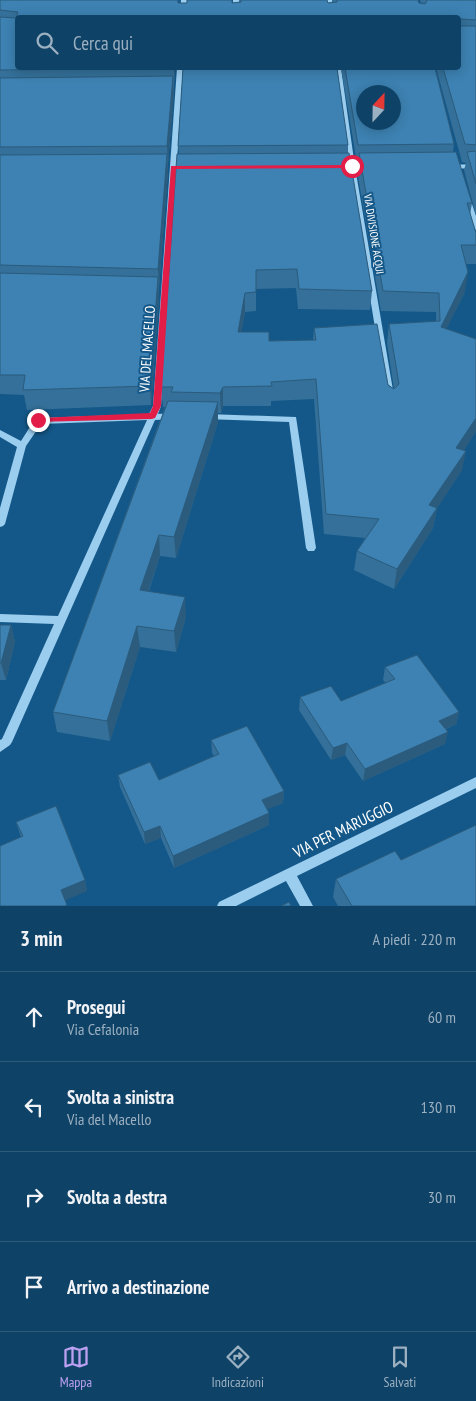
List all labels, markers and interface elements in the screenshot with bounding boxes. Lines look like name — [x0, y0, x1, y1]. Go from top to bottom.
search box — [15, 15, 461, 70]
icon: search — [33, 29, 61, 57]
text: Cerca qui — [73, 31, 133, 55]
north arrow — [356, 85, 401, 130]
route start — [341, 155, 364, 178]
street label: VIA DIVISIONE ACQUI — [361, 192, 387, 275]
street label: VIA DEL MACELLO — [135, 305, 159, 394]
route end — [27, 409, 50, 432]
street label: VIA PER MARUGGIO — [289, 796, 396, 862]
text: 3 min — [20, 925, 62, 952]
text: A piedi · 220 m — [373, 929, 456, 949]
text: Prosegui — [67, 995, 126, 1019]
icon: ahead — [20, 1003, 48, 1031]
text: 60 m — [428, 1007, 456, 1027]
text: Via Cefalonia — [67, 1019, 139, 1039]
text: Svolta a sinistra — [67, 1085, 174, 1109]
icon: left — [20, 1093, 48, 1121]
text: 130 m — [421, 1097, 456, 1117]
text: Via del Macello — [67, 1109, 151, 1129]
icon: right — [20, 1183, 48, 1211]
text: Svolta a destra — [67, 1185, 167, 1209]
text: 30 m — [428, 1187, 456, 1207]
icon: arrive — [20, 1273, 48, 1301]
text: Arrivo a destinazione — [67, 1275, 210, 1299]
tab: Mappa — [60, 1343, 92, 1391]
tab: Indicazioni — [212, 1343, 264, 1391]
tab: Salvati — [383, 1343, 416, 1391]

